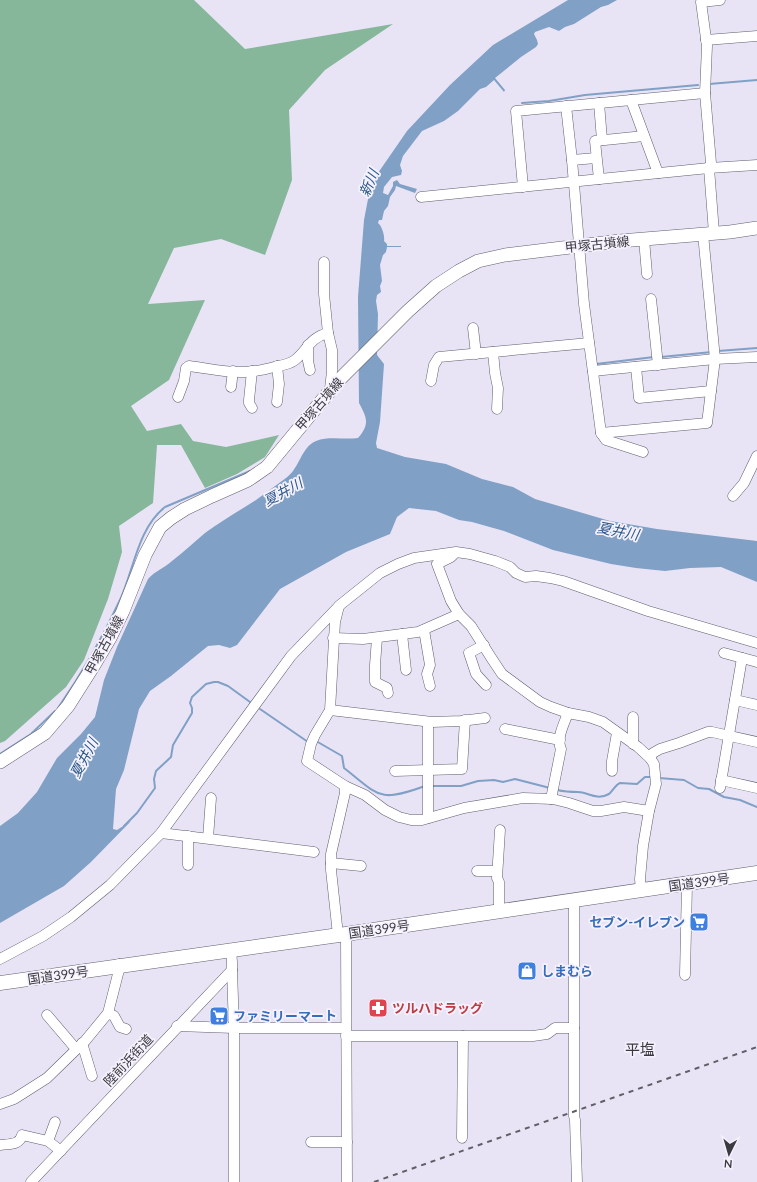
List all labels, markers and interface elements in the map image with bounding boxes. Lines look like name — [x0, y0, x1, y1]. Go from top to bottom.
water label: 新川 — [355, 165, 383, 199]
street label: 甲塚古墳線 — [564, 233, 630, 255]
street label: 甲塚古墳線 — [292, 374, 346, 434]
water label: 夏井川 — [260, 473, 307, 509]
water label: 夏井川 — [596, 518, 642, 543]
street label: 甲塚古墳線 — [81, 613, 127, 677]
water label: 夏井川 — [66, 733, 102, 780]
street label: 国道399号 — [667, 870, 731, 894]
supermarket icon: セブン-イレブン — [688, 911, 710, 933]
place label: セブン-イレブン — [589, 914, 685, 930]
street label: 国道399号 — [347, 917, 411, 941]
shop icon: しまむら — [516, 960, 538, 982]
street label: 国道399号 — [26, 963, 90, 987]
place label: しまむら — [541, 963, 593, 979]
pharmacy icon: ツルハドラッグ — [367, 997, 389, 1019]
place label: ツルハドラッグ — [392, 1000, 483, 1016]
supermarket icon: ファミリーマート — [208, 1005, 230, 1027]
place label: ファミリーマート — [233, 1008, 337, 1024]
street label: 陸前浜街道 — [100, 1031, 156, 1089]
district label: 平塩 — [625, 1040, 655, 1058]
north arrow — [709, 1134, 749, 1174]
text: N — [723, 1158, 733, 1171]

